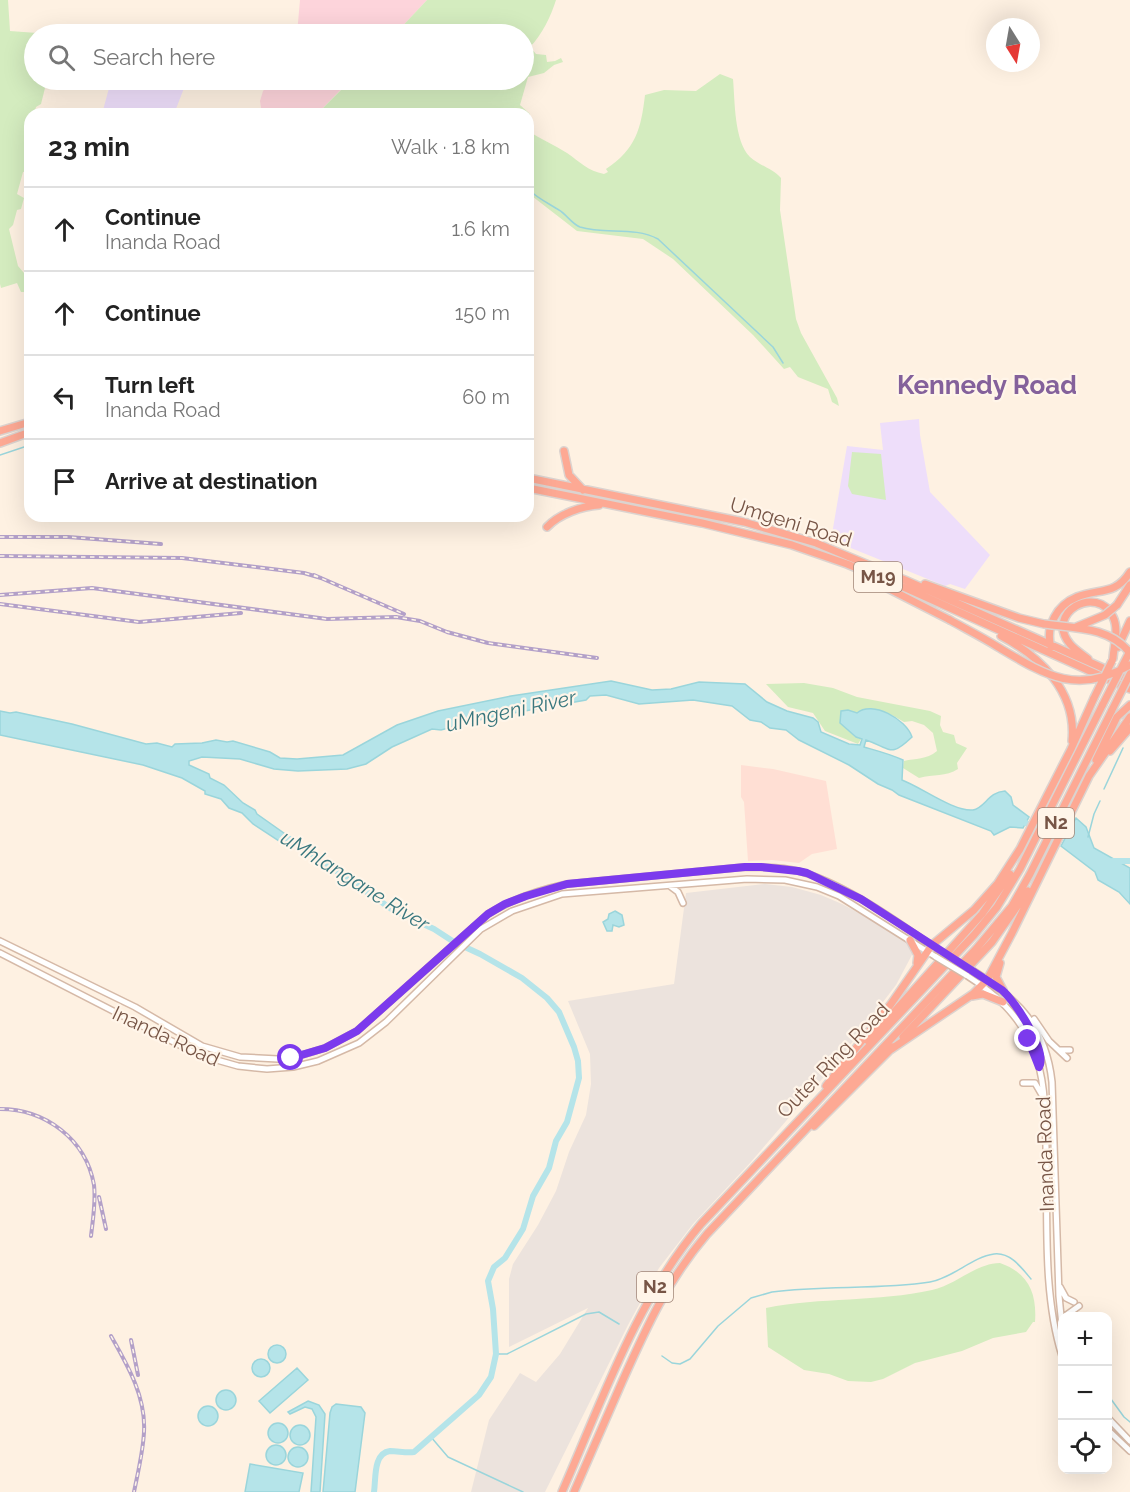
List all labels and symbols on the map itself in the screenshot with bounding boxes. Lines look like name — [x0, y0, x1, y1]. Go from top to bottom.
north arrow — [986, 18, 1040, 72]
district label: Kennedy Road — [897, 370, 1077, 400]
street label: Umgeni Road — [727, 492, 855, 552]
road number: M19 — [854, 562, 902, 592]
water label: uMngeni River — [443, 684, 579, 737]
road number: N2 — [1038, 808, 1074, 838]
water label: uMhlangane River — [276, 825, 435, 937]
street label: Outer Ring Road — [772, 997, 894, 1123]
street label: Inanda Road — [109, 1001, 223, 1071]
route end — [1014, 1025, 1040, 1051]
route start — [277, 1044, 303, 1070]
street label: Inanda Road — [1031, 1096, 1059, 1212]
road number: N2 — [637, 1272, 673, 1302]

